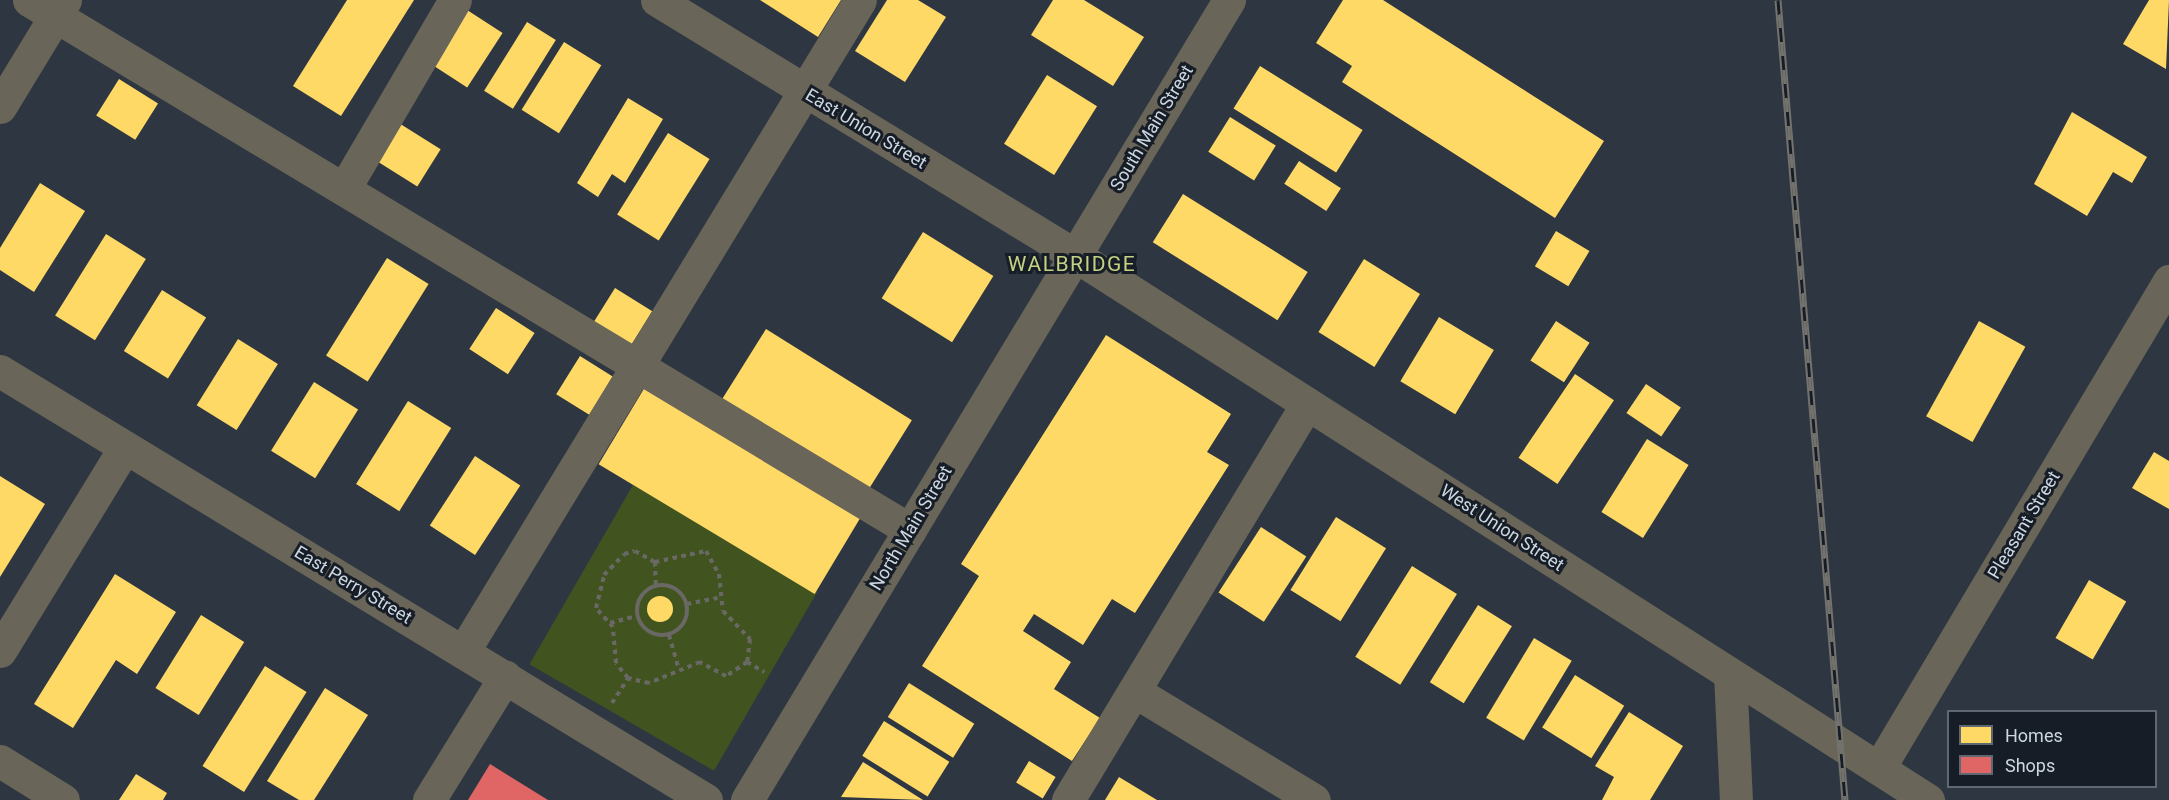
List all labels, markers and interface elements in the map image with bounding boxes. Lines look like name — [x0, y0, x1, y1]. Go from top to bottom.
street label: South Main Street — [1106, 61, 1198, 195]
street label: East Union Street — [801, 84, 931, 174]
district label: WALBRIDGE — [1008, 251, 1136, 277]
street label: North Main Street — [865, 462, 957, 594]
street label: Pleasant Street — [1983, 467, 2065, 583]
street label: West Union Street — [1436, 480, 1568, 576]
street label: East Perry Street — [290, 541, 416, 629]
legend — [1947, 710, 2157, 788]
text: Homes — [2005, 725, 2063, 746]
text: Shops — [2005, 755, 2055, 776]

